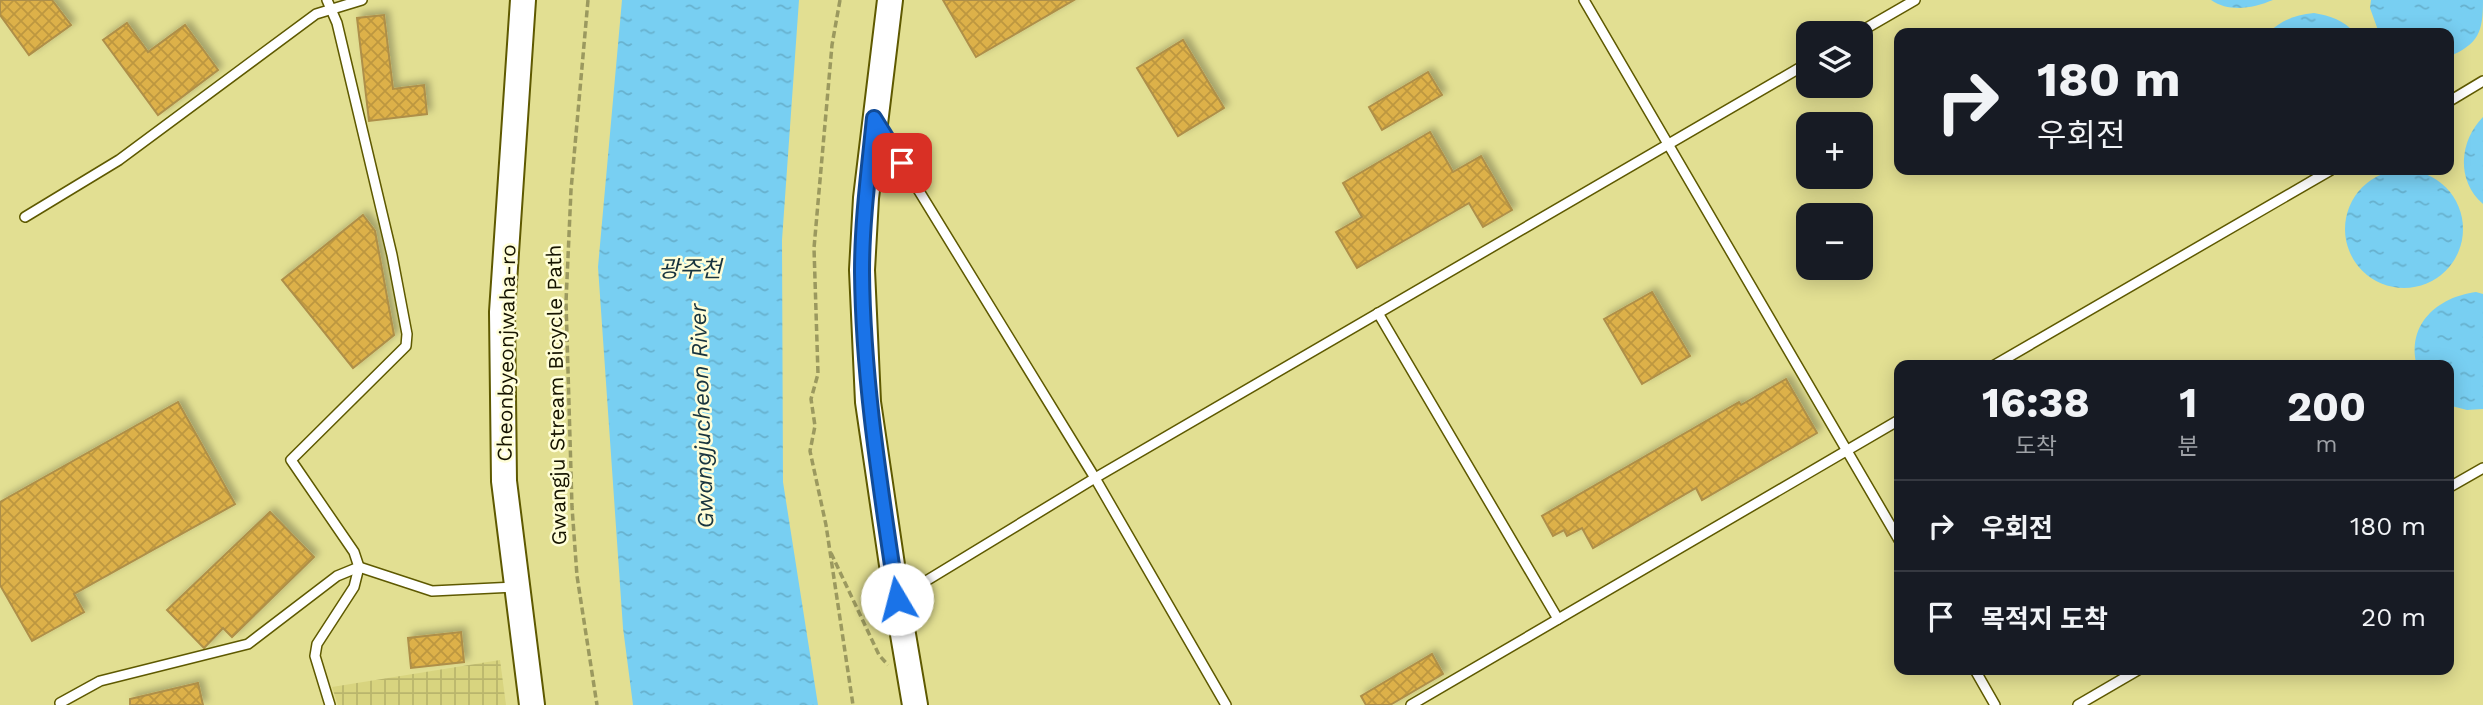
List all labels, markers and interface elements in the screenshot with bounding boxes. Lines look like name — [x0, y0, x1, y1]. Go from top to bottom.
map controls — [1796, 21, 1873, 280]
button: layers — [1796, 21, 1873, 98]
text: 180 m — [2037, 50, 2181, 108]
icon: right — [1922, 56, 2013, 147]
button: + — [1796, 112, 1873, 189]
text: 우회전 — [2037, 116, 2125, 154]
pin — [872, 133, 932, 193]
icon: arrive — [883, 144, 921, 182]
button: − — [1796, 203, 1873, 280]
street label: Cheonbyeonjwaha-ro — [492, 244, 520, 462]
street label: Gwangju Stream Bicycle Path — [541, 244, 571, 546]
water label: 광주천 — [658, 256, 725, 283]
water label: Gwangjucheon River — [685, 302, 719, 529]
text: 16:38 — [1982, 378, 2090, 427]
text: 1 — [2179, 378, 2197, 427]
text: 200 — [2287, 382, 2366, 431]
text: m — [2316, 431, 2337, 458]
text: 도착 — [2015, 433, 2057, 460]
text: 분 — [2178, 433, 2199, 460]
icon: right — [1922, 507, 1960, 545]
text: 180 m — [2350, 511, 2426, 541]
text: 우회전 — [1981, 513, 2053, 543]
position arrow — [860, 562, 934, 636]
icon: arrive — [1922, 598, 1960, 636]
text: 20 m — [2361, 602, 2426, 632]
text: 목적지 도착 — [1981, 604, 2108, 634]

